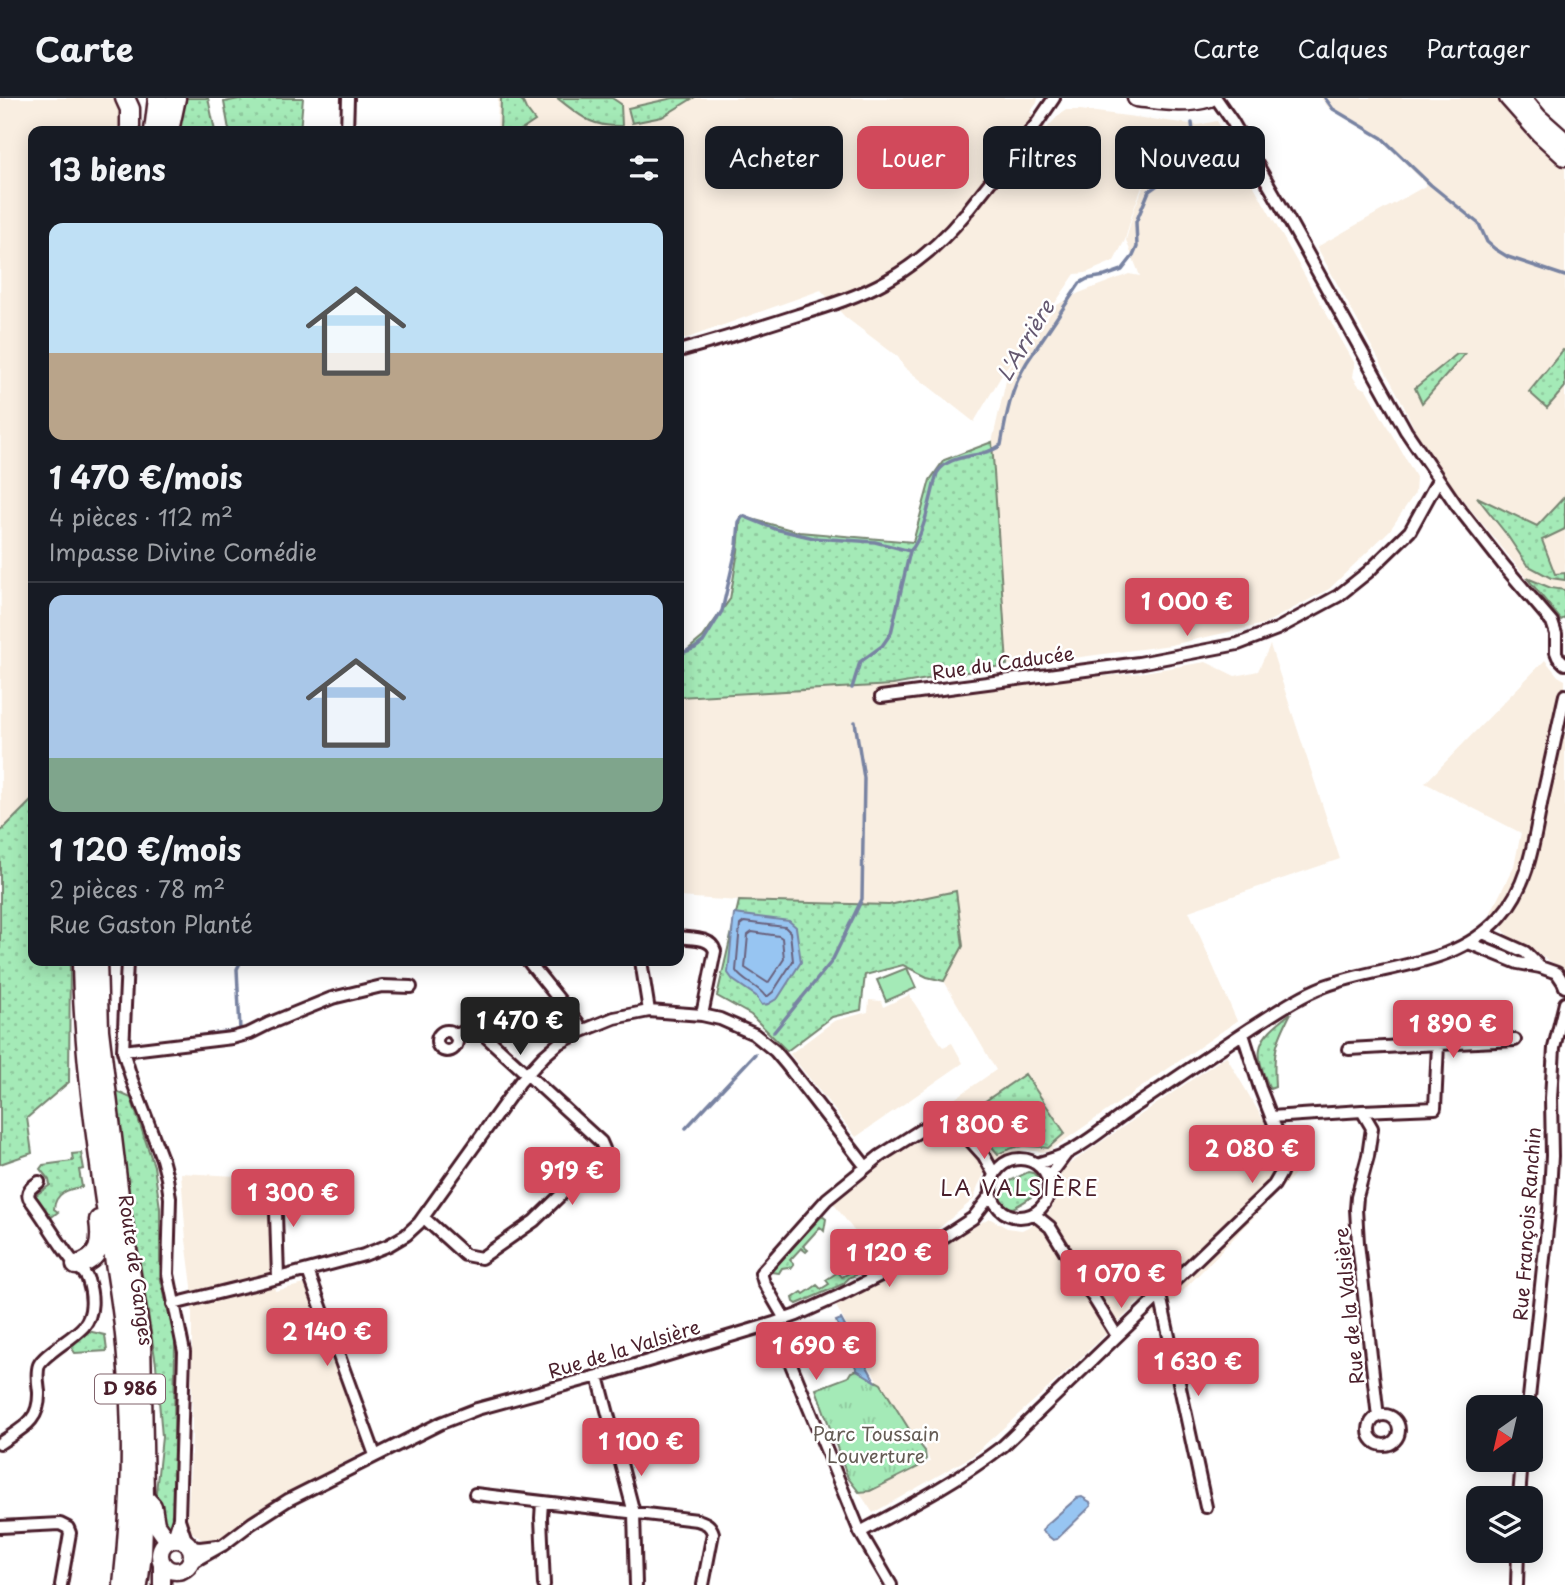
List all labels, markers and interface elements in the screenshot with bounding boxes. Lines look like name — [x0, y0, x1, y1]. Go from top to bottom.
text: Carte — [35, 23, 134, 73]
text: Carte — [1193, 30, 1259, 66]
text: Calques — [1297, 30, 1388, 66]
text: Partager — [1426, 30, 1530, 66]
chip: Acheter — [705, 126, 843, 189]
chip: Louer — [857, 126, 969, 189]
chip: Filtres — [983, 126, 1101, 189]
chip: Nouveau — [1115, 126, 1265, 189]
text: 13 biens — [49, 146, 166, 191]
icon: filters — [625, 149, 663, 187]
icon: home — [293, 268, 419, 394]
water label: L'Arrière — [987, 292, 1062, 387]
text: 1 470 €/mois — [49, 454, 243, 499]
text: 4 pièces · 112 m² — [49, 499, 233, 534]
text: Impasse Divine Comédie — [49, 534, 317, 569]
pin: 1 000 € — [1122, 578, 1252, 638]
text: 1 000 € — [1141, 583, 1233, 618]
street label: Rue du Caducée — [930, 638, 1076, 686]
icon: home — [293, 640, 419, 766]
text: 1 120 €/mois — [49, 826, 241, 871]
text: 2 pièces · 78 m² — [49, 871, 225, 906]
text: Rue Gaston Planté — [49, 906, 253, 941]
pin: 1 470 € — [455, 998, 585, 1057]
pin: 1 890 € — [1388, 1000, 1518, 1060]
text: 1 470 € — [477, 1002, 563, 1037]
text: 1 890 € — [1409, 1005, 1497, 1040]
pin: 1 800 € — [919, 1102, 1049, 1161]
text: 1 800 € — [939, 1106, 1029, 1141]
pin: 2 080 € — [1187, 1126, 1317, 1185]
street label: Rue François Ranchin — [1505, 1126, 1547, 1322]
text: 2 080 € — [1205, 1130, 1299, 1165]
pin: 919 € — [523, 1148, 621, 1207]
text: 919 € — [540, 1152, 604, 1187]
pin: 1 300 € — [228, 1170, 358, 1229]
district label: LA VALSIÈRE — [940, 1171, 1100, 1203]
text: 1 300 € — [247, 1174, 339, 1209]
street label: Route de Ganges — [113, 1192, 161, 1347]
street label: Rue de la Valsière — [1326, 1226, 1370, 1386]
pin: 1 120 € — [824, 1230, 954, 1289]
text: 1 120 € — [846, 1234, 932, 1269]
pin: 1 070 € — [1056, 1250, 1186, 1310]
text: 1 070 € — [1076, 1255, 1166, 1290]
pin: 2 140 € — [262, 1308, 392, 1368]
street label: Rue de la Valsière — [544, 1312, 703, 1384]
text: 2 140 € — [282, 1313, 372, 1348]
pin: 1 690 € — [751, 1322, 881, 1382]
text: 1 690 € — [772, 1327, 860, 1362]
pin: 1 630 € — [1133, 1338, 1263, 1398]
text: 1 630 € — [1154, 1343, 1242, 1378]
road number: D 986 — [95, 1374, 165, 1404]
north arrow — [1466, 1395, 1544, 1472]
map controls — [1466, 1395, 1543, 1563]
pin: 1 100 € — [576, 1418, 706, 1478]
park label: Parc Toussain Louverture — [813, 1419, 939, 1469]
text: 1 100 € — [598, 1423, 684, 1458]
button: layers — [1466, 1486, 1543, 1563]

